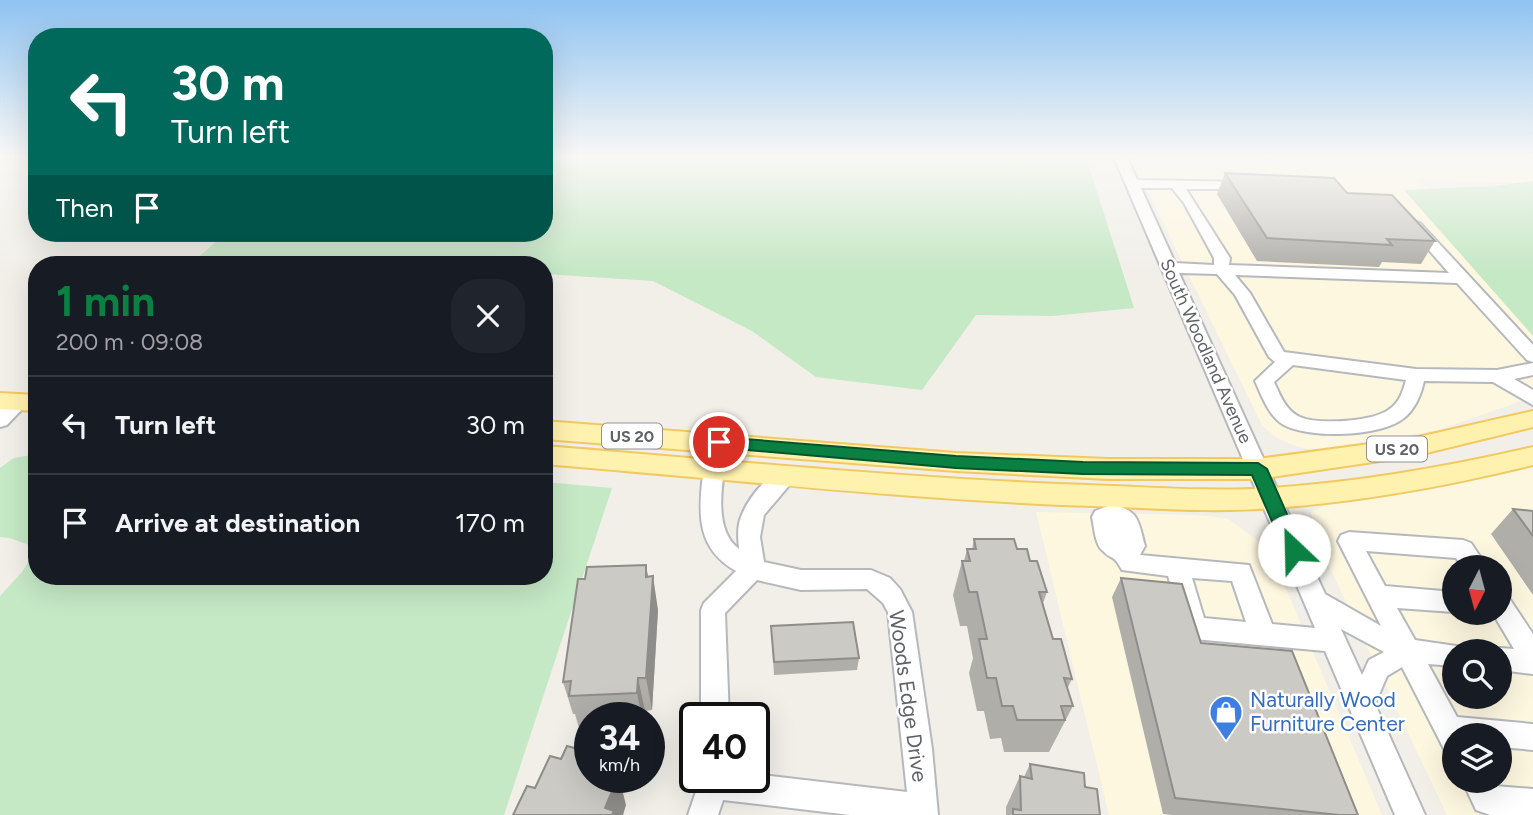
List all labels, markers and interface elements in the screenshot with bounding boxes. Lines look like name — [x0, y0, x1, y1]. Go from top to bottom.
text: 30 m — [171, 53, 284, 112]
icon: left — [56, 56, 147, 147]
text: Turn left — [171, 113, 290, 151]
icon: arrive — [128, 189, 166, 227]
text: Then — [56, 192, 114, 224]
street label: South Woodland Avenue — [1155, 255, 1257, 447]
text: 1 min — [56, 276, 155, 327]
button: close — [451, 279, 525, 353]
text: 200 m · 09:08 — [56, 328, 203, 356]
icon: left — [56, 406, 94, 444]
text: Turn left — [115, 409, 216, 441]
text: 30 m — [466, 409, 525, 441]
pin — [689, 412, 749, 472]
icon: arrive — [700, 423, 738, 461]
road number: US 20 — [602, 424, 662, 448]
road number: US 20 — [1367, 436, 1427, 462]
icon: arrive — [56, 504, 94, 542]
text: Arrive at destination — [115, 507, 360, 539]
text: 170 m — [455, 507, 525, 539]
position arrow — [1257, 513, 1331, 587]
north arrow — [1442, 555, 1512, 625]
map controls — [1442, 555, 1512, 793]
street label: Woods Edge Drive — [884, 608, 933, 783]
button: search — [1442, 639, 1512, 709]
place label: Naturally Wood Furniture Center — [1250, 687, 1405, 736]
shop icon: Naturally Wood Furniture Center — [1207, 693, 1245, 742]
speed limit sign: 40 — [679, 702, 770, 793]
text: 34 — [599, 717, 640, 759]
button: layers — [1442, 723, 1512, 793]
text: km/h — [599, 754, 640, 776]

